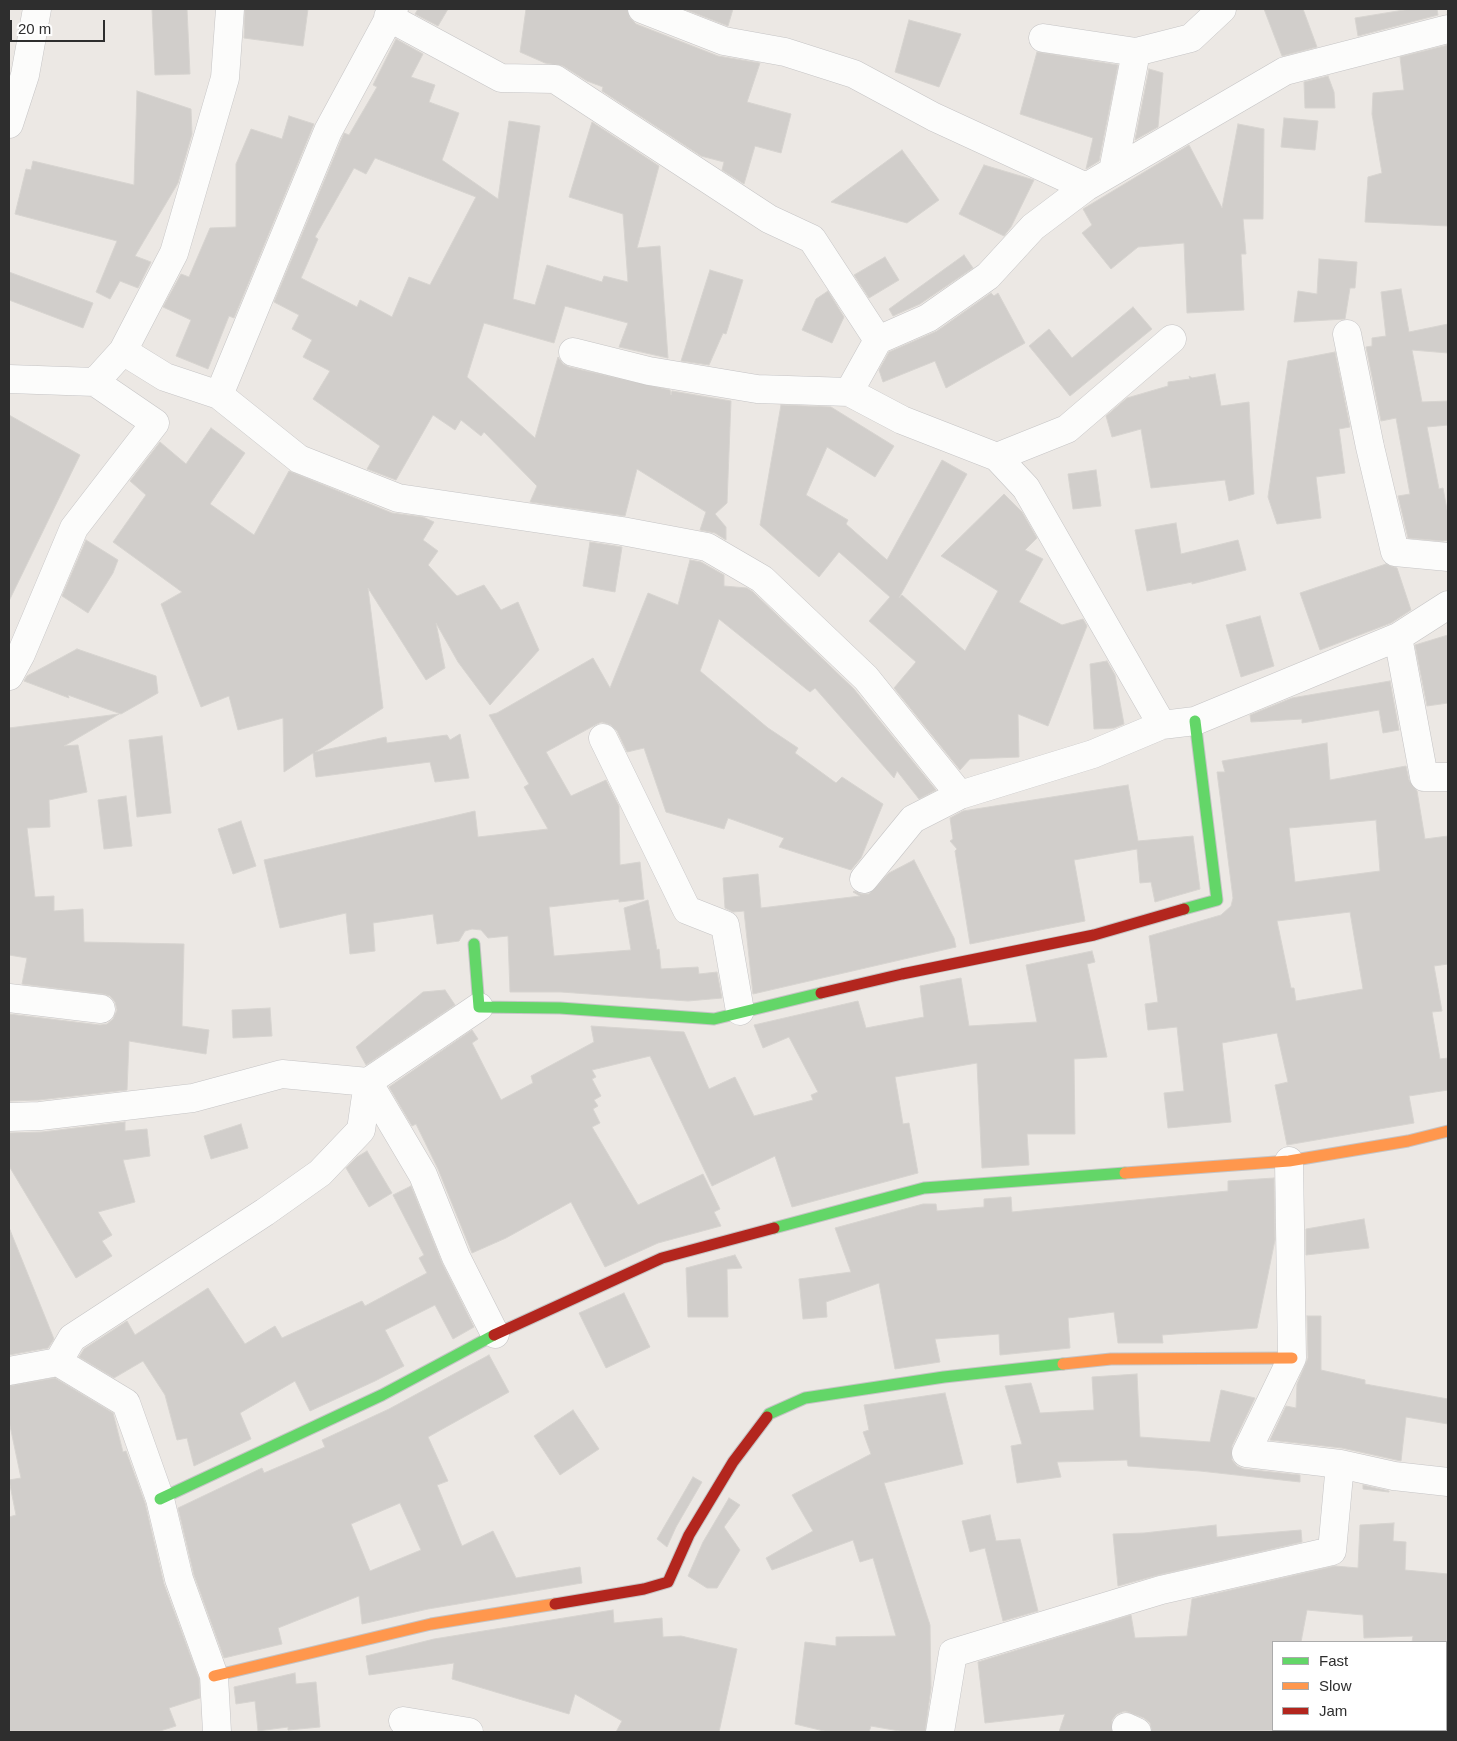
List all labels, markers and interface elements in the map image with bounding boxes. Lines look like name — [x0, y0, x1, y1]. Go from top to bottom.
scale bar — [12, 10, 108, 42]
text: 20 m — [18, 20, 51, 37]
legend — [1272, 1641, 1447, 1731]
text: Fast — [1319, 1652, 1348, 1669]
text: Slow — [1319, 1677, 1352, 1694]
text: Jam — [1319, 1702, 1347, 1719]

